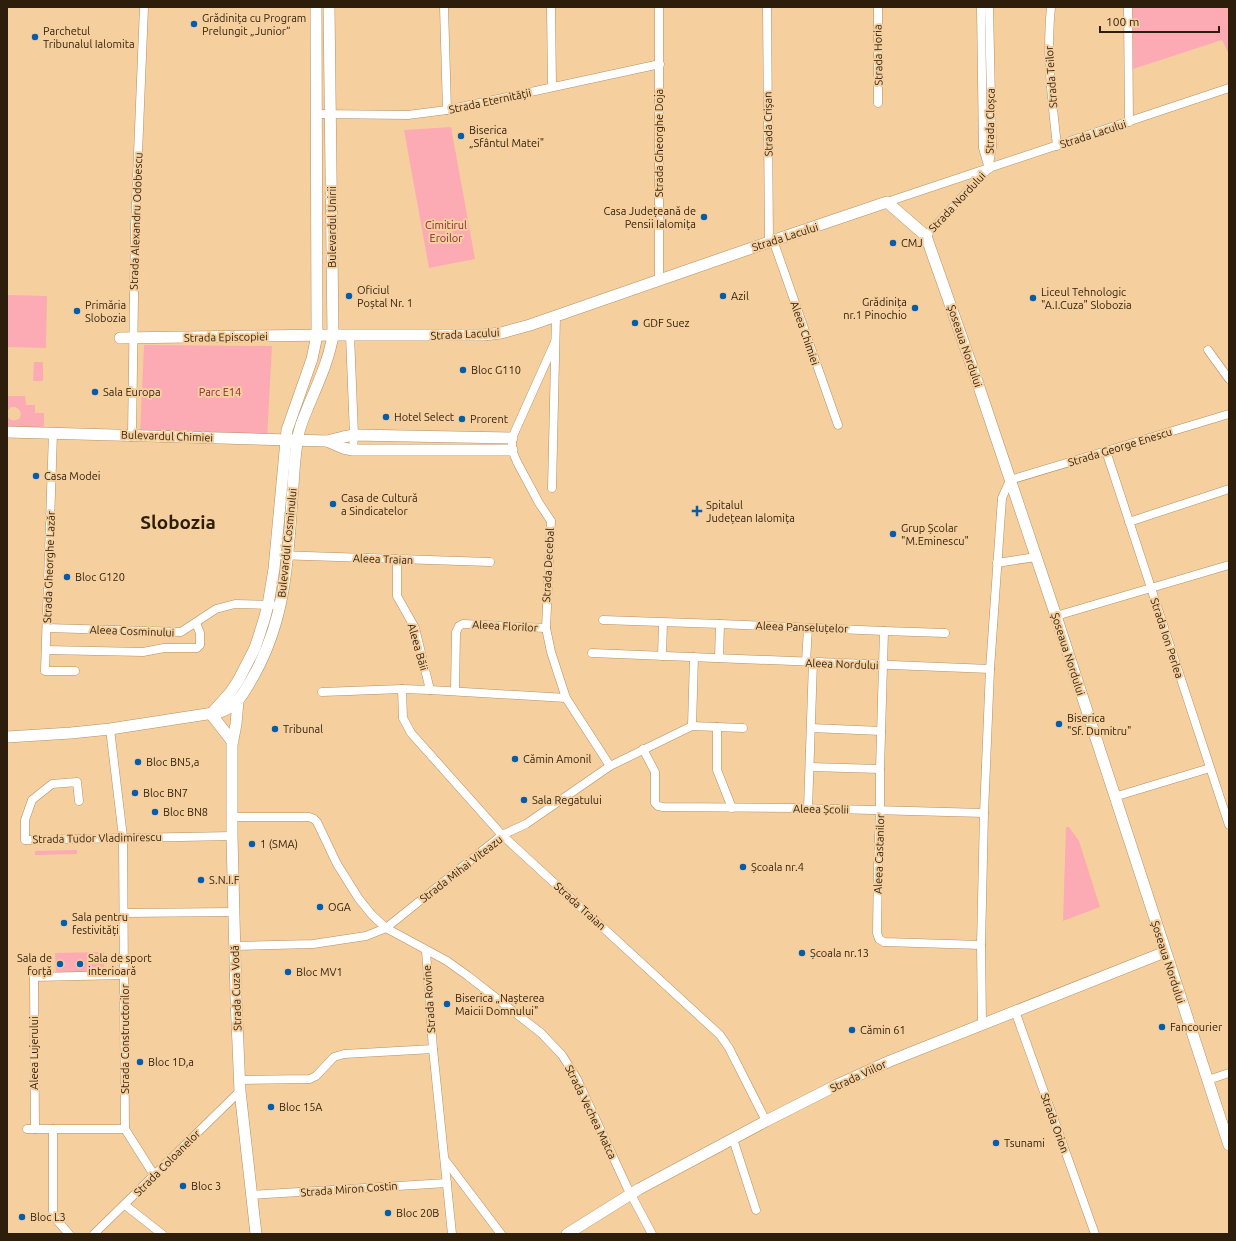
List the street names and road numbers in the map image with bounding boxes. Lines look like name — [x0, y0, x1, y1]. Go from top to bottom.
street label: Strada Horia — [871, 24, 885, 86]
street label: Strada Teilor — [1043, 45, 1059, 109]
street label: Strada Eternității — [448, 86, 532, 116]
street label: Strada Cloșca — [983, 88, 997, 154]
street label: Strada Gheorghe Doja — [653, 89, 665, 197]
street label: Strada Crișan — [761, 91, 775, 157]
street label: Strada Lacului — [1058, 118, 1128, 150]
street label: Strada Alexandru Odobescu — [128, 152, 144, 290]
street label: Strada Nordului — [926, 170, 988, 234]
street label: Bulevardul Unirii — [326, 186, 338, 268]
street label: Strada Lacului — [750, 221, 820, 253]
street label: Aleea Chimiei — [788, 299, 822, 367]
street label: Șoseaua Nordului — [945, 303, 985, 389]
street label: Strada Lacului — [430, 326, 500, 342]
street label: Strada Episcopiei — [184, 330, 268, 344]
street label: Strada George Enescu — [1067, 425, 1173, 469]
street label: Bulevardul Chimiei — [121, 428, 213, 444]
street label: Bulevardul Cosminului — [275, 488, 299, 598]
street label: Strada Gheorghe Lazăr — [41, 510, 57, 623]
street label: Strada Decebal — [540, 527, 556, 603]
street label: Aleea Traian — [353, 552, 413, 566]
street label: Strada Ion Perlea — [1148, 596, 1186, 680]
street label: Șoseaua Nordului — [1049, 611, 1087, 697]
street label: Aleea Florilor — [472, 618, 539, 634]
street label: Aleea Panseluțelor — [755, 619, 849, 635]
street label: Aleea Băii — [406, 622, 430, 672]
street label: Aleea Cosminului — [89, 624, 175, 638]
street label: Aleea Nordului — [805, 657, 879, 671]
street label: Aleea Școlii — [793, 803, 849, 815]
street label: Aleea Castanilor — [872, 813, 886, 894]
street label: Strada Tudor Vladimirescu — [32, 831, 162, 845]
street label: Strada Mihai Viteazu — [417, 833, 505, 905]
street label: Strada Traian — [552, 880, 608, 932]
street label: Șoseaua Nordului — [1149, 919, 1187, 1005]
street label: Strada Cuza Vodă — [229, 945, 243, 1031]
street label: Strada Rovine — [421, 965, 437, 1033]
street label: Strada Constructorilor — [119, 983, 131, 1094]
street label: Aleea Lujerului — [28, 1016, 40, 1090]
street label: Strada Viilor — [828, 1057, 889, 1094]
street label: Strada Vechea Matca — [563, 1063, 619, 1161]
street label: Strada Orion — [1039, 1092, 1071, 1154]
street label: Strada Coloanelor — [131, 1127, 203, 1199]
street label: Strada Miron Costin — [300, 1180, 398, 1198]

